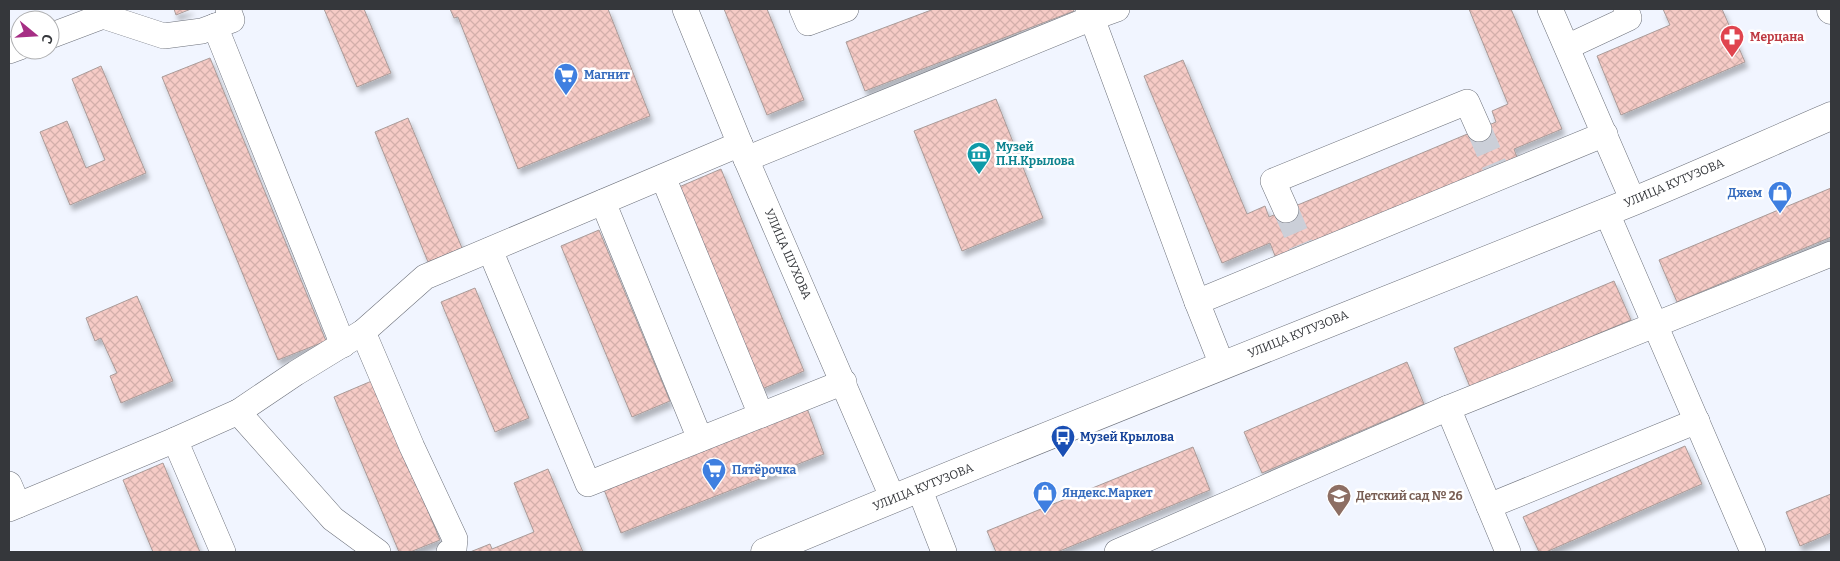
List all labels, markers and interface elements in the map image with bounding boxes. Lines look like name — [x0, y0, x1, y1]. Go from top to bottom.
north arrow — [10, 10, 60, 60]
pharmacy icon: Мерцана — [1719, 24, 1745, 58]
place label: Мерцана — [1750, 30, 1804, 44]
text: С — [37, 32, 56, 46]
supermarket icon: Магнит — [553, 62, 579, 96]
place label: Магнит — [584, 68, 630, 82]
place label: Музей П.Н.Крылова — [996, 140, 1075, 168]
museum icon: Музей П.Н.Крылова — [966, 141, 992, 175]
street label: УЛИЦА КУТУЗОВА — [1622, 155, 1726, 210]
shop icon: Джем — [1767, 180, 1793, 214]
place label: Джем — [1728, 186, 1762, 200]
street label: УЛИЦА ШУХОВА — [762, 207, 814, 302]
street label: УЛИЦА КУТУЗОВА — [1246, 307, 1351, 361]
bus stop icon: Музей Крылова — [1050, 424, 1076, 458]
place label: Музей Крылова — [1080, 430, 1174, 444]
supermarket icon: Пятёрочка — [701, 457, 727, 491]
street label: УЛИЦА КУТУЗОВА — [871, 460, 976, 514]
place label: Пятёрочка — [732, 463, 797, 477]
shop icon: Яндекс.Маркет — [1032, 480, 1058, 514]
school or university icon: Детский сад № 26 — [1326, 483, 1352, 517]
place label: Яндекс.Маркет — [1062, 486, 1153, 500]
place label: Детский сад № 26 — [1356, 489, 1463, 503]

